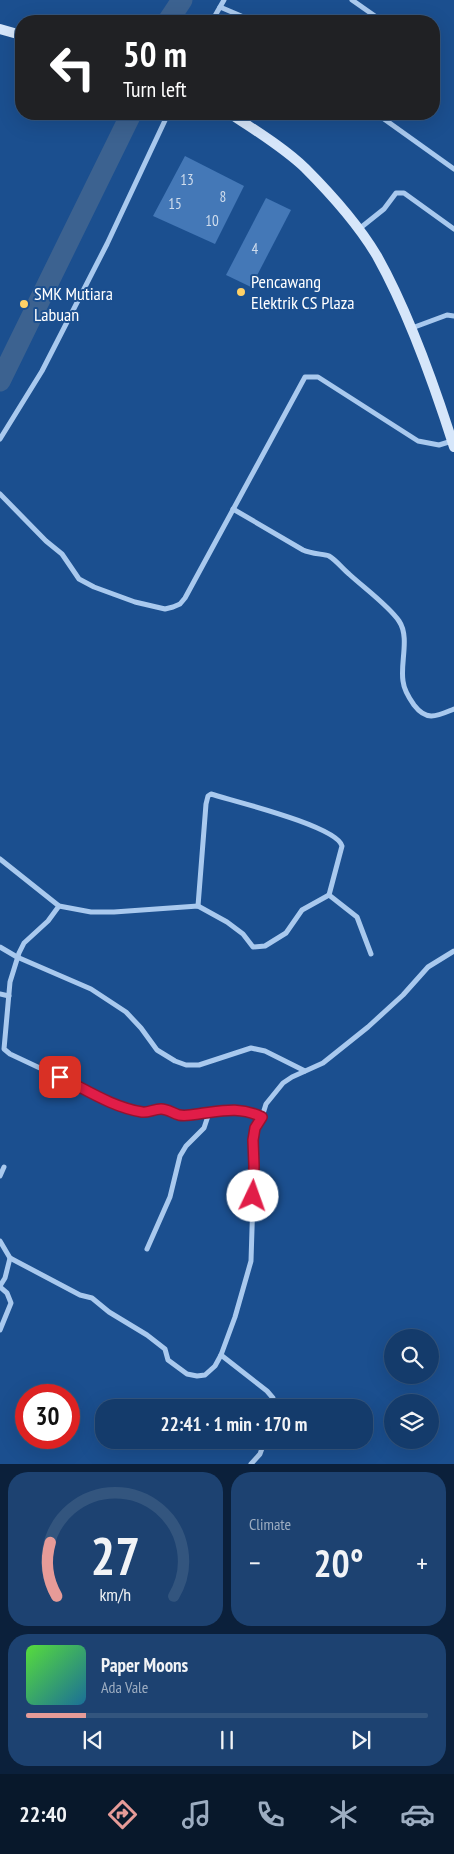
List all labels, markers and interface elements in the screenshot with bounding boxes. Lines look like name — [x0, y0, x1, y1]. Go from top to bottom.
text: 50 m — [123, 31, 187, 77]
icon: left — [40, 35, 105, 100]
text: Turn left — [123, 75, 187, 103]
house number: 13 — [180, 170, 194, 189]
house number: 8 — [220, 187, 226, 206]
house number: 15 — [168, 194, 182, 213]
house number: 10 — [205, 211, 219, 230]
house number: 4 — [252, 239, 259, 258]
place label: Pencawang Elektrik CS Plaza — [251, 270, 354, 314]
place label: SMK Mutiara Labuan — [34, 282, 113, 326]
marker: Pencawang Elektrik CS Plaza — [235, 286, 247, 298]
marker: SMK Mutiara Labuan — [18, 298, 30, 310]
pin — [39, 1056, 81, 1098]
icon: arrive — [46, 1063, 74, 1091]
position arrow — [226, 1169, 278, 1221]
map controls — [384, 1329, 439, 1449]
button: search — [384, 1329, 439, 1384]
speed limit sign: 30 — [15, 1384, 80, 1449]
button: layers — [384, 1394, 439, 1449]
text: 22:41 · 1 min · 170 m — [161, 1412, 307, 1436]
text: Climate — [249, 1514, 291, 1534]
text: 27 — [91, 1522, 140, 1589]
text: 20° — [313, 1538, 364, 1587]
text: − — [249, 1544, 261, 1581]
text: + — [416, 1544, 428, 1581]
text: km/h — [100, 1583, 131, 1606]
text: Paper Moons — [101, 1653, 188, 1677]
text: Ada Vale — [101, 1677, 148, 1697]
icon: previous — [79, 1726, 107, 1754]
icon: pause — [213, 1726, 241, 1754]
icon: next — [347, 1726, 375, 1754]
icon: directions — [105, 1797, 140, 1832]
icon: music — [179, 1797, 214, 1832]
icon: phone — [253, 1797, 288, 1832]
icon: climate — [326, 1797, 361, 1832]
icon: car — [400, 1797, 435, 1832]
text: 22:40 — [19, 1800, 67, 1828]

